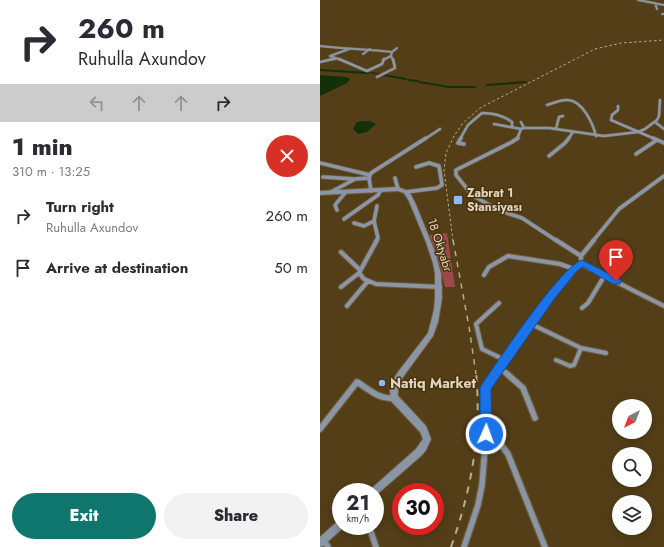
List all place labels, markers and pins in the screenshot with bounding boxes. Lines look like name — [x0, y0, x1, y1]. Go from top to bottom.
place label: Zabrat 1 Stansiyası — [467, 184, 522, 216]
marker: Zabrat 1 Stansiyası — [452, 194, 464, 206]
pin — [599, 240, 633, 281]
place label: Natiq Market — [390, 373, 476, 393]
marker: Natiq Market — [377, 378, 387, 388]

